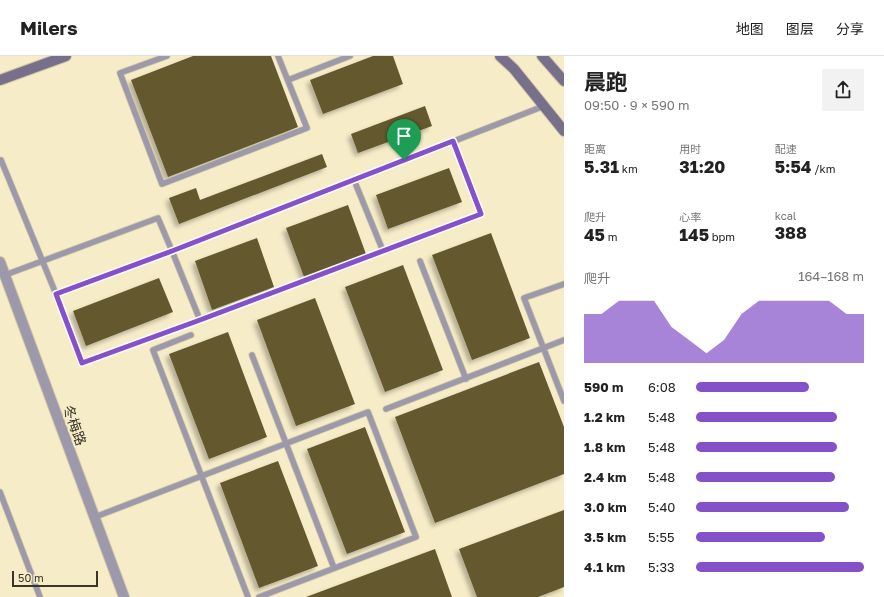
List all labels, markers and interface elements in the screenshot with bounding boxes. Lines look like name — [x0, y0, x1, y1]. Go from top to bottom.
text: Milers — [20, 16, 78, 39]
text: 地图 — [736, 20, 764, 37]
text: 图层 — [786, 20, 814, 37]
text: 分享 — [836, 20, 864, 37]
text: 晨跑 — [584, 68, 628, 95]
button: share — [822, 69, 864, 111]
text: 09:50 · 9 × 590 m — [584, 97, 690, 113]
pin — [387, 119, 421, 160]
icon: arrive — [393, 125, 415, 147]
text: 距离 — [584, 142, 606, 155]
text: 用时 — [679, 142, 701, 155]
text: 配速 — [775, 142, 797, 155]
text: 5.31 — [584, 156, 619, 177]
text: 31:20 — [679, 156, 725, 177]
text: 5:54 — [775, 156, 811, 177]
text: km — [619, 162, 638, 175]
text: /km — [811, 162, 835, 175]
text: kcal — [775, 209, 796, 222]
text: 爬升 — [584, 210, 606, 223]
text: 心率 — [679, 210, 701, 223]
text: 388 — [775, 222, 807, 243]
text: 45 — [584, 224, 605, 245]
text: 145 — [679, 224, 709, 245]
text: m — [605, 230, 618, 243]
text: bpm — [709, 230, 735, 243]
text: 164–168 m — [798, 268, 864, 284]
text: 爬升 — [584, 270, 610, 286]
text: 590 m — [584, 379, 623, 395]
text: 6:08 — [648, 379, 676, 395]
street label: 冬梅路 — [60, 402, 90, 448]
text: 1.2 km — [584, 409, 625, 425]
text: 5:48 — [648, 409, 675, 425]
text: 1.8 km — [584, 439, 625, 455]
text: 5:48 — [648, 439, 675, 455]
text: 2.4 km — [584, 469, 626, 485]
text: 5:48 — [648, 469, 675, 485]
text: 3.0 km — [584, 499, 627, 515]
text: 5:40 — [648, 499, 675, 515]
text: 3.5 km — [584, 529, 626, 545]
text: 5:55 — [648, 529, 675, 545]
text: 4.1 km — [584, 559, 625, 575]
text: 5:33 — [648, 559, 675, 575]
scale bar — [12, 569, 98, 588]
text: 50 m — [18, 571, 44, 584]

